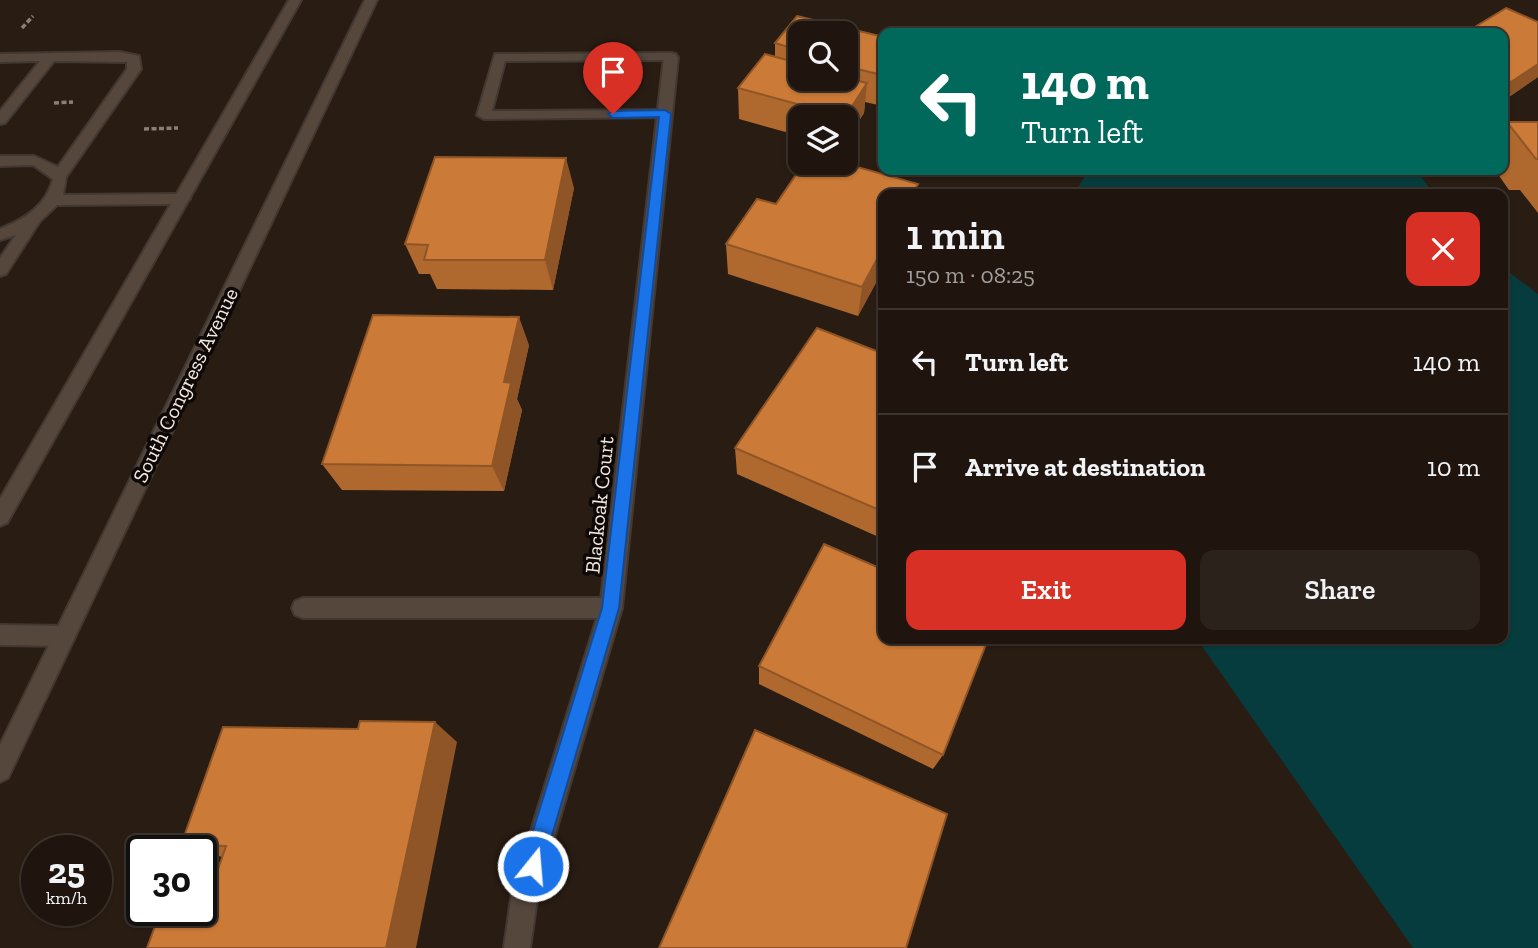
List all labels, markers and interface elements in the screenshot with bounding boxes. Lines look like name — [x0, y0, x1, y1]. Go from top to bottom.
map controls — [788, 21, 858, 175]
button: search — [788, 21, 858, 91]
pin — [583, 42, 643, 114]
icon: arrive — [594, 53, 632, 91]
text: 140 m — [1021, 53, 1149, 112]
icon: left — [906, 56, 997, 147]
button: layers — [788, 105, 858, 175]
text: Turn left — [1021, 113, 1143, 151]
text: 1 min — [906, 209, 1005, 260]
button: close — [1406, 212, 1480, 286]
text: 150 m · 08:25 — [906, 261, 1035, 289]
street label: South Congress Avenue — [127, 283, 243, 486]
icon: left — [906, 343, 944, 381]
text: Turn left — [965, 346, 1068, 378]
text: 140 m — [1413, 346, 1480, 378]
street label: Blackoak Court — [579, 435, 619, 575]
icon: arrive — [906, 448, 944, 486]
text: Arrive at destination — [965, 451, 1205, 483]
text: 10 m — [1427, 451, 1480, 483]
button: Exit — [906, 550, 1186, 630]
button: Share — [1200, 550, 1480, 630]
position arrow — [496, 829, 570, 903]
speed limit sign: 30 — [126, 835, 217, 926]
text: 25 — [48, 850, 85, 892]
text: km/h — [46, 887, 87, 909]

